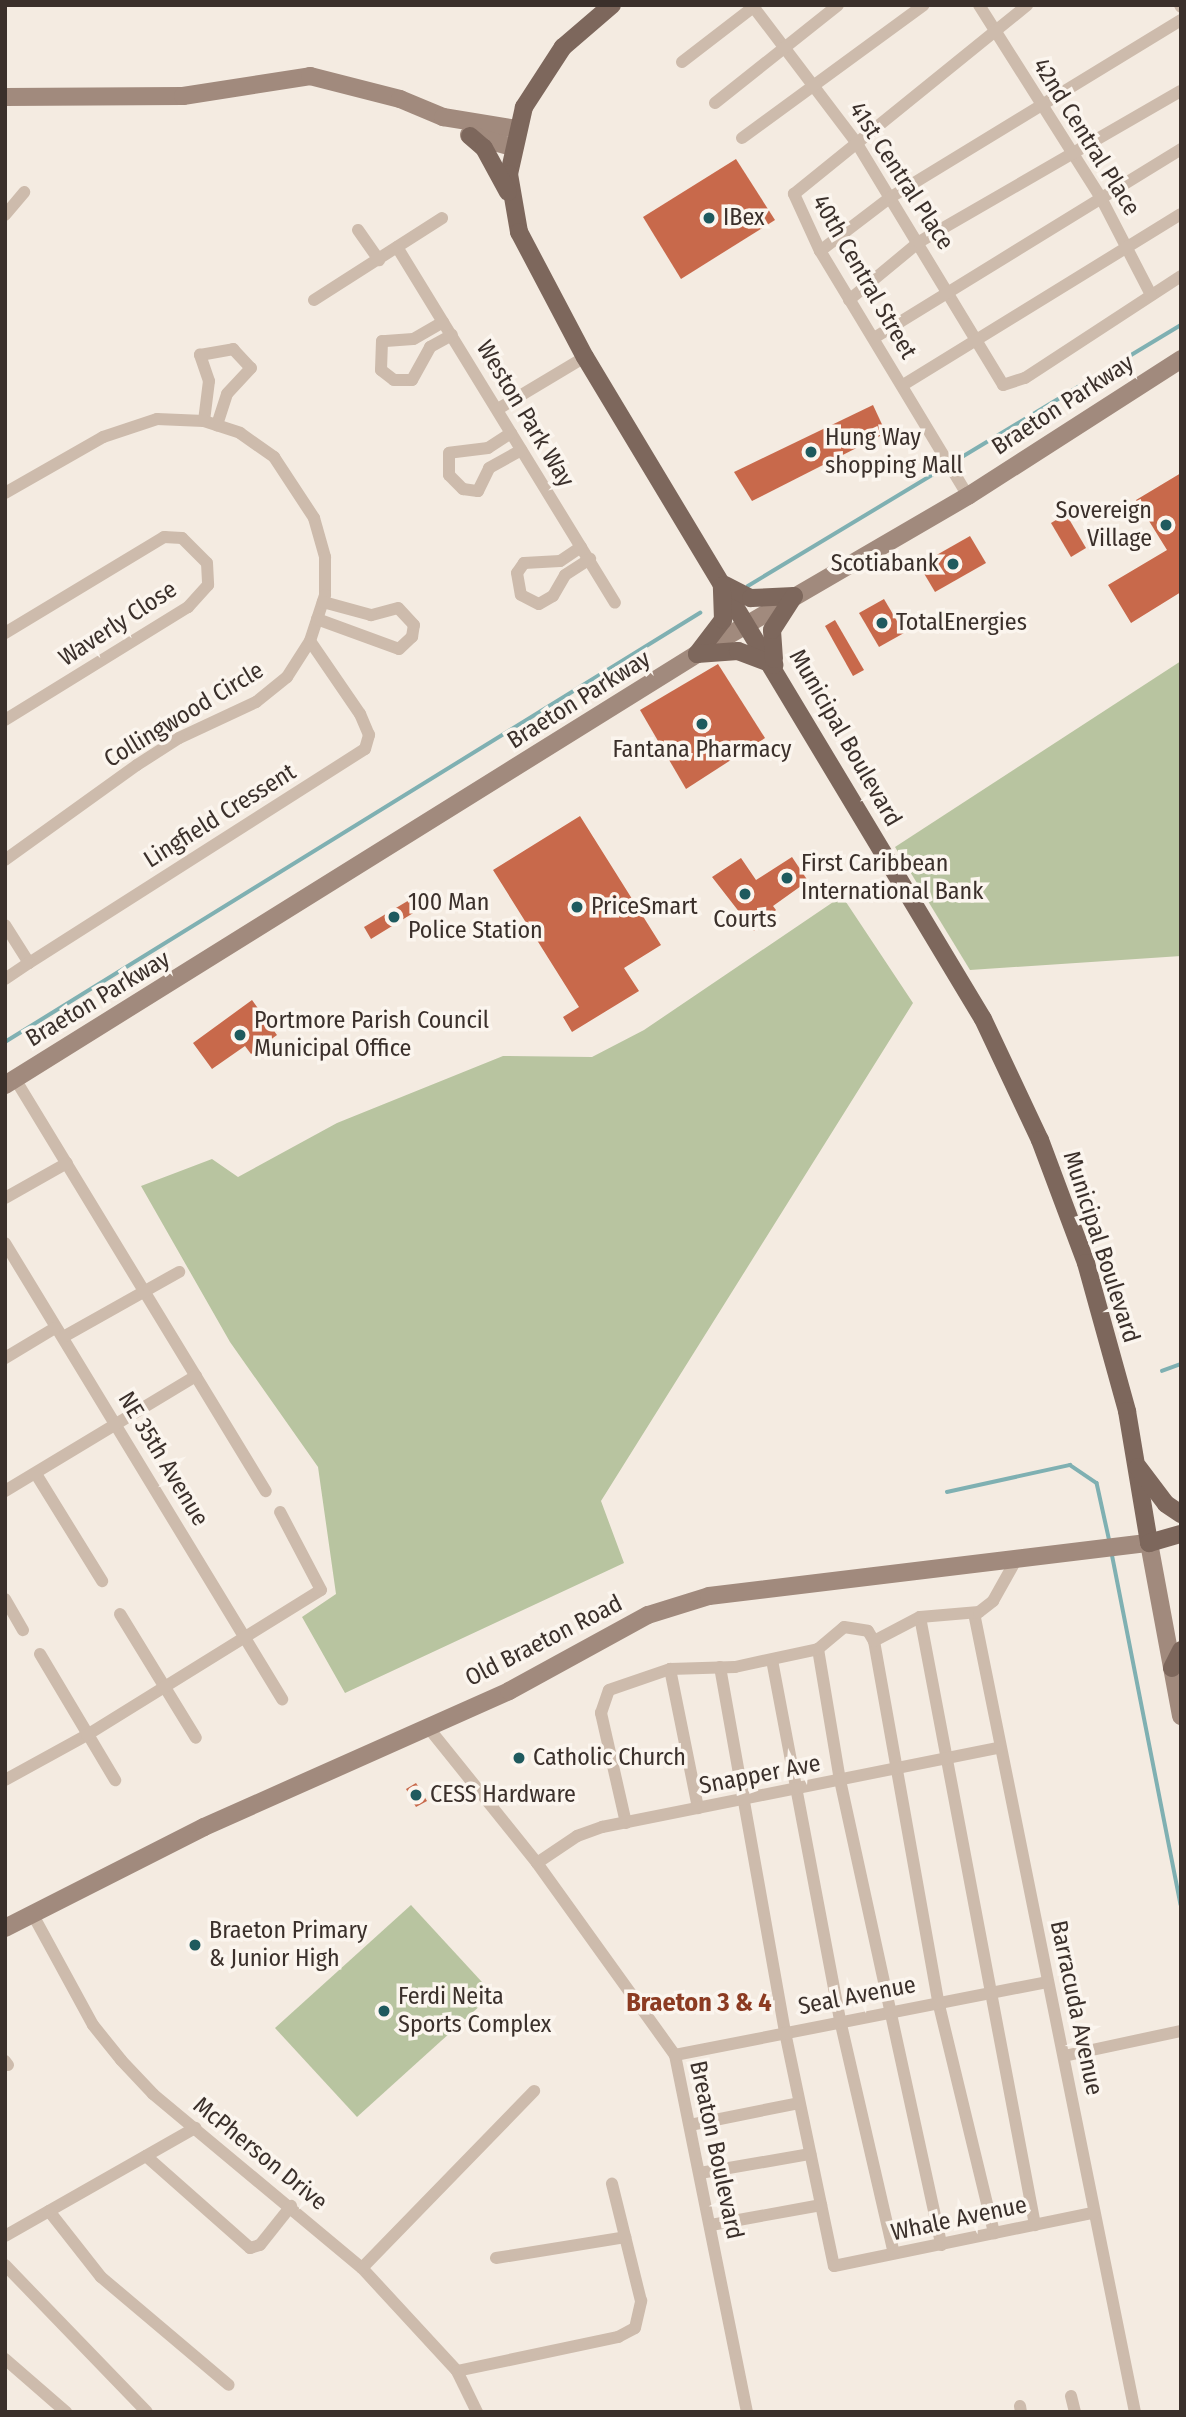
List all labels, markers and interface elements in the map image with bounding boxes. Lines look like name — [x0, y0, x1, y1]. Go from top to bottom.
street label: 42nd Central Place — [1026, 53, 1146, 221]
street label: 41st Central Place — [842, 97, 960, 255]
street label: 40th Central Street — [805, 190, 923, 364]
place label: IBex — [723, 204, 765, 232]
marker: IBex — [701, 210, 717, 226]
street label: Weston Park Way — [470, 335, 580, 493]
street label: Braeton Parkway — [987, 349, 1139, 461]
place label: Hung Way shopping Mall — [825, 424, 963, 480]
marker: Hung Way shopping Mall — [803, 444, 819, 460]
place label: Sovereign Village — [1056, 497, 1152, 553]
marker: Sovereign Village — [1158, 517, 1174, 533]
place label: Scotiabank — [831, 550, 939, 578]
marker: Scotiabank — [945, 556, 961, 572]
street label: Waverly Close — [54, 575, 182, 673]
place label: TotalEnergies — [896, 609, 1027, 637]
marker: TotalEnergies — [874, 615, 890, 631]
street label: Municipal Boulevard — [783, 644, 907, 832]
street label: Braeton Parkway — [502, 645, 656, 755]
street label: Collingwood Circle — [99, 656, 269, 774]
marker: Fantana Pharmacy — [694, 716, 710, 732]
place label: Fantana Pharmacy — [612, 736, 792, 764]
street label: Lingfield Cressent — [139, 758, 301, 874]
place label: First Caribbean International Bank — [801, 850, 983, 906]
marker: First Caribbean International Bank — [779, 870, 795, 886]
marker: Courts — [737, 886, 753, 902]
place label: 100 Man Police Station — [408, 889, 543, 945]
place label: PriceSmart — [591, 893, 698, 921]
marker: PriceSmart — [569, 899, 585, 915]
place label: Courts — [713, 906, 777, 934]
marker: 100 Man Police Station — [386, 909, 402, 925]
street label: Braeton Parkway — [21, 945, 175, 1053]
place label: Portmore Parish Council Municipal Office — [254, 1007, 489, 1063]
marker: Portmore Parish Council Municipal Office — [232, 1027, 248, 1043]
street label: Municipal Boulevard — [1056, 1148, 1146, 1346]
street label: NE 35th Avenue — [112, 1387, 214, 1531]
street label: Old Braeton Road — [461, 1589, 627, 1693]
place label: Catholic Church — [533, 1744, 686, 1772]
street label: Snapper Ave — [697, 1749, 823, 1801]
marker: Catholic Church — [511, 1750, 527, 1766]
place label: CESS Hardware — [430, 1781, 576, 1809]
marker: CESS Hardware — [408, 1787, 424, 1803]
place label: Braeton Primary & Junior High — [209, 1917, 368, 1973]
street label: Barracuda Avenue — [1043, 1918, 1109, 2098]
marker: Braeton Primary & Junior High — [187, 1937, 203, 1953]
street label: Seal Avenue — [796, 1970, 918, 2022]
place label: Ferdi Neita Sports Complex — [398, 1983, 551, 2039]
district label: Braeton 3 & 4 — [626, 1987, 772, 2019]
marker: Ferdi Neita Sports Complex — [376, 2003, 392, 2019]
street label: Breaton Boulevard — [683, 2058, 749, 2242]
street label: McPherson Drive — [187, 2091, 333, 2217]
street label: Whale Avenue — [889, 2191, 1029, 2247]

